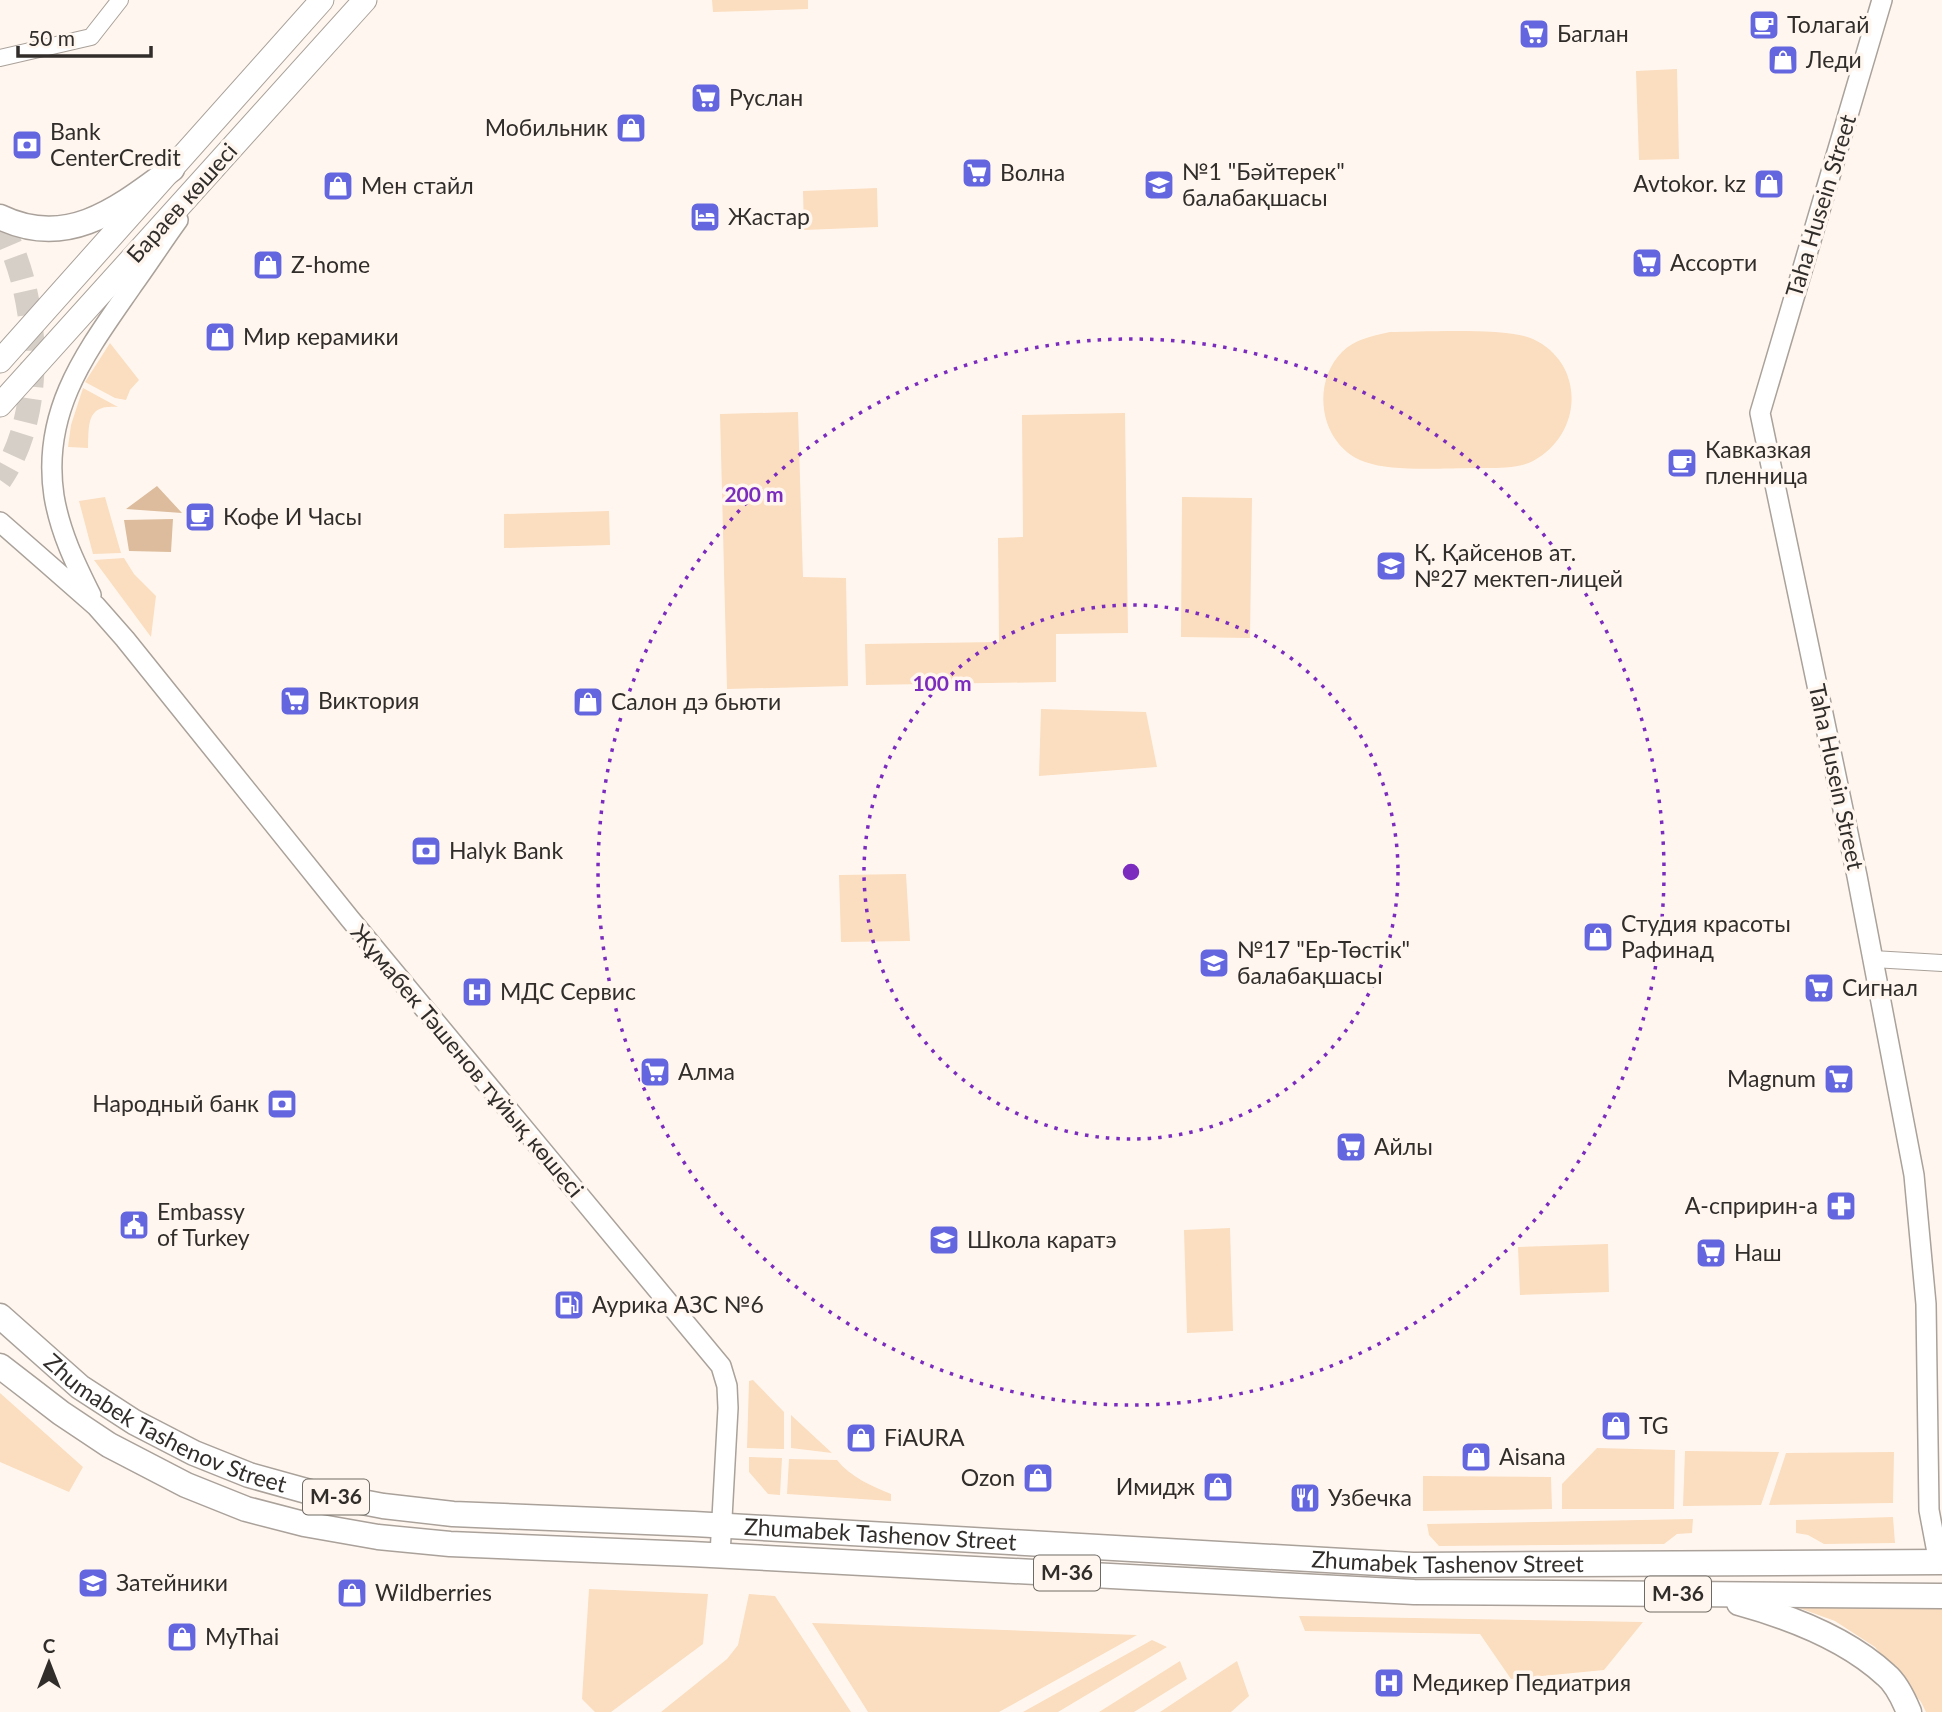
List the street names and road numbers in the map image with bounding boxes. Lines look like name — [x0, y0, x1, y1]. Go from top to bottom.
street label: Taha Husein Street — [1779, 110, 1861, 300]
street label: Бараев көшесі — [120, 137, 242, 268]
street label: Taha Husein Street — [1804, 681, 1871, 873]
street label: Жұмабек Тәшенов тұйық көшесі — [345, 918, 590, 1202]
street label: Zhumabek Tashenov Street — [39, 1347, 291, 1498]
road number: M-36 — [303, 1480, 369, 1514]
street label: Zhumabek Tashenov Street — [744, 1512, 1018, 1555]
street label: Zhumabek Tashenov Street — [1311, 1544, 1585, 1578]
road number: M-36 — [1034, 1556, 1100, 1590]
road number: M-36 — [1645, 1576, 1711, 1612]

